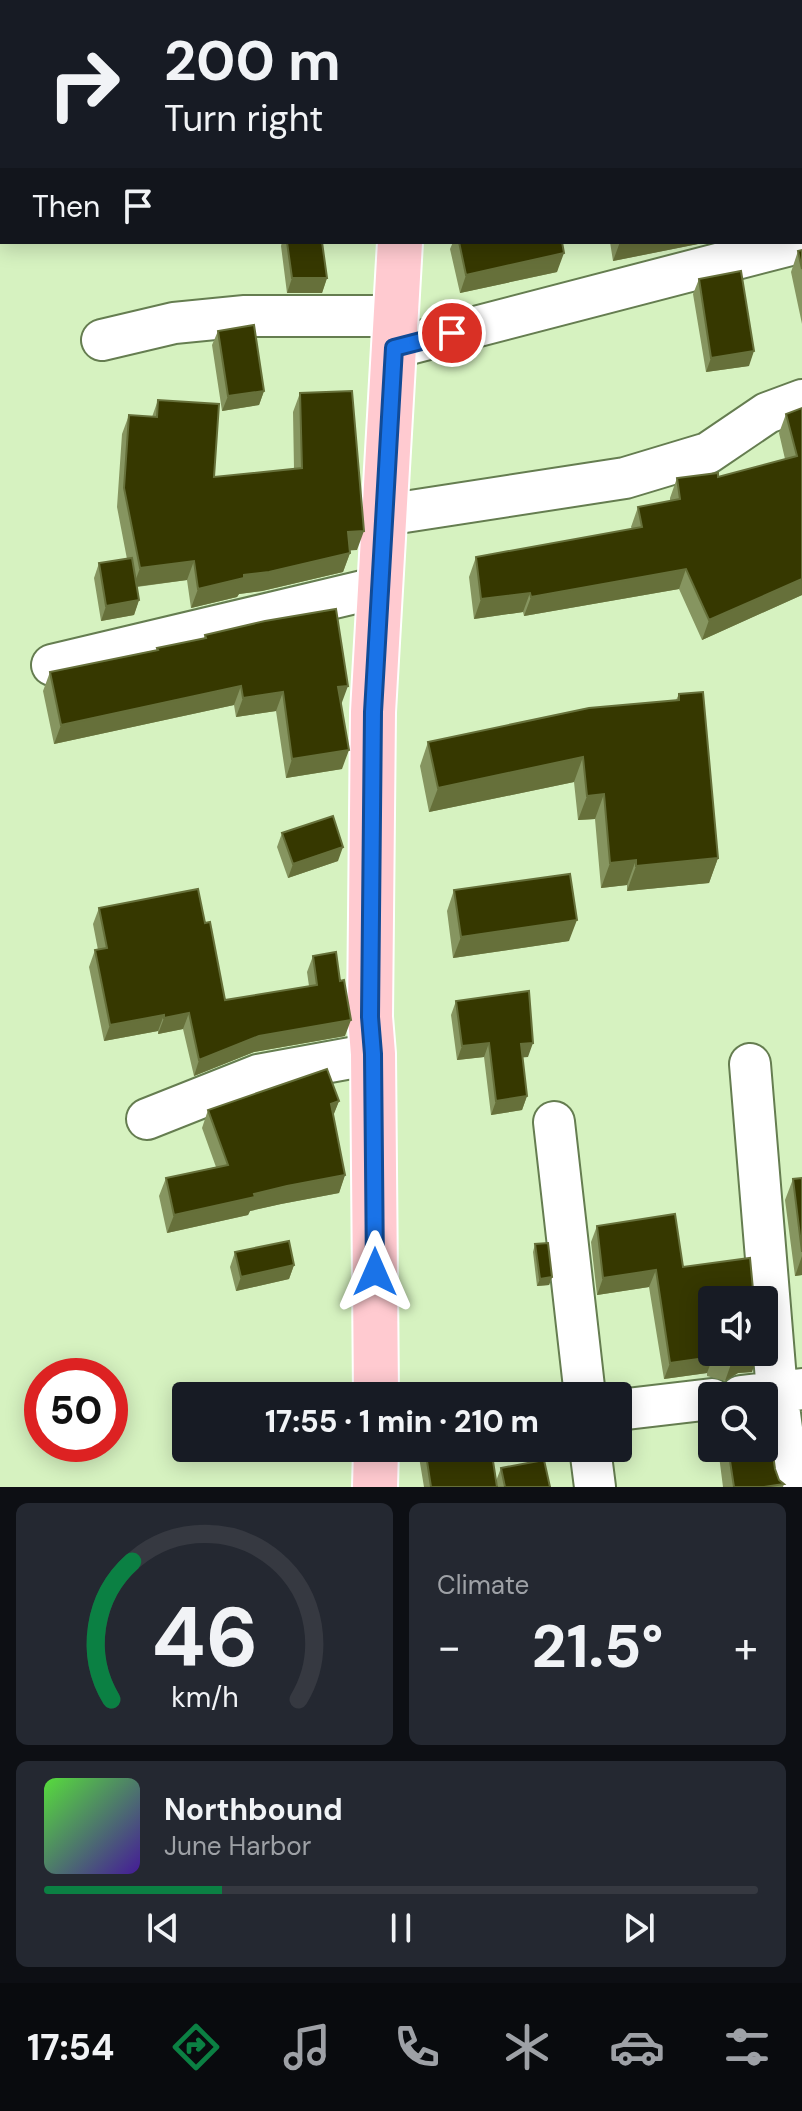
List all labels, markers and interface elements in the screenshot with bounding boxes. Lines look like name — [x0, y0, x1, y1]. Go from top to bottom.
text: 200 m — [164, 24, 341, 97]
icon: right — [32, 32, 136, 136]
text: Turn right — [164, 95, 323, 142]
icon: arrive — [116, 184, 160, 228]
text: Then — [32, 187, 100, 226]
pin — [418, 299, 486, 367]
icon: arrive — [430, 311, 474, 355]
position arrow — [333, 1230, 417, 1314]
map controls — [698, 1286, 778, 1462]
button: sound — [698, 1286, 778, 1366]
speed limit sign: 50 — [24, 1358, 128, 1462]
button: search — [698, 1382, 778, 1462]
text: 17:55 · 1 min · 210 m — [265, 1402, 539, 1441]
text: Climate — [437, 1568, 529, 1602]
text: 46 — [151, 1583, 258, 1692]
text: 21.5° — [532, 1607, 663, 1686]
text: − — [437, 1618, 461, 1676]
text: + — [734, 1618, 758, 1676]
text: km/h — [171, 1679, 238, 1716]
text: Northbound — [164, 1790, 343, 1829]
text: June Harbor — [164, 1829, 311, 1863]
icon: previous — [141, 1906, 185, 1950]
icon: pause — [379, 1906, 423, 1950]
icon: next — [617, 1906, 661, 1950]
icon: directions — [168, 2019, 224, 2075]
icon: music — [279, 2019, 335, 2075]
icon: phone — [389, 2019, 445, 2075]
icon: climate — [499, 2019, 555, 2075]
icon: car — [609, 2019, 665, 2075]
icon: filters — [719, 2019, 775, 2075]
text: 17:54 — [27, 2024, 114, 2071]

